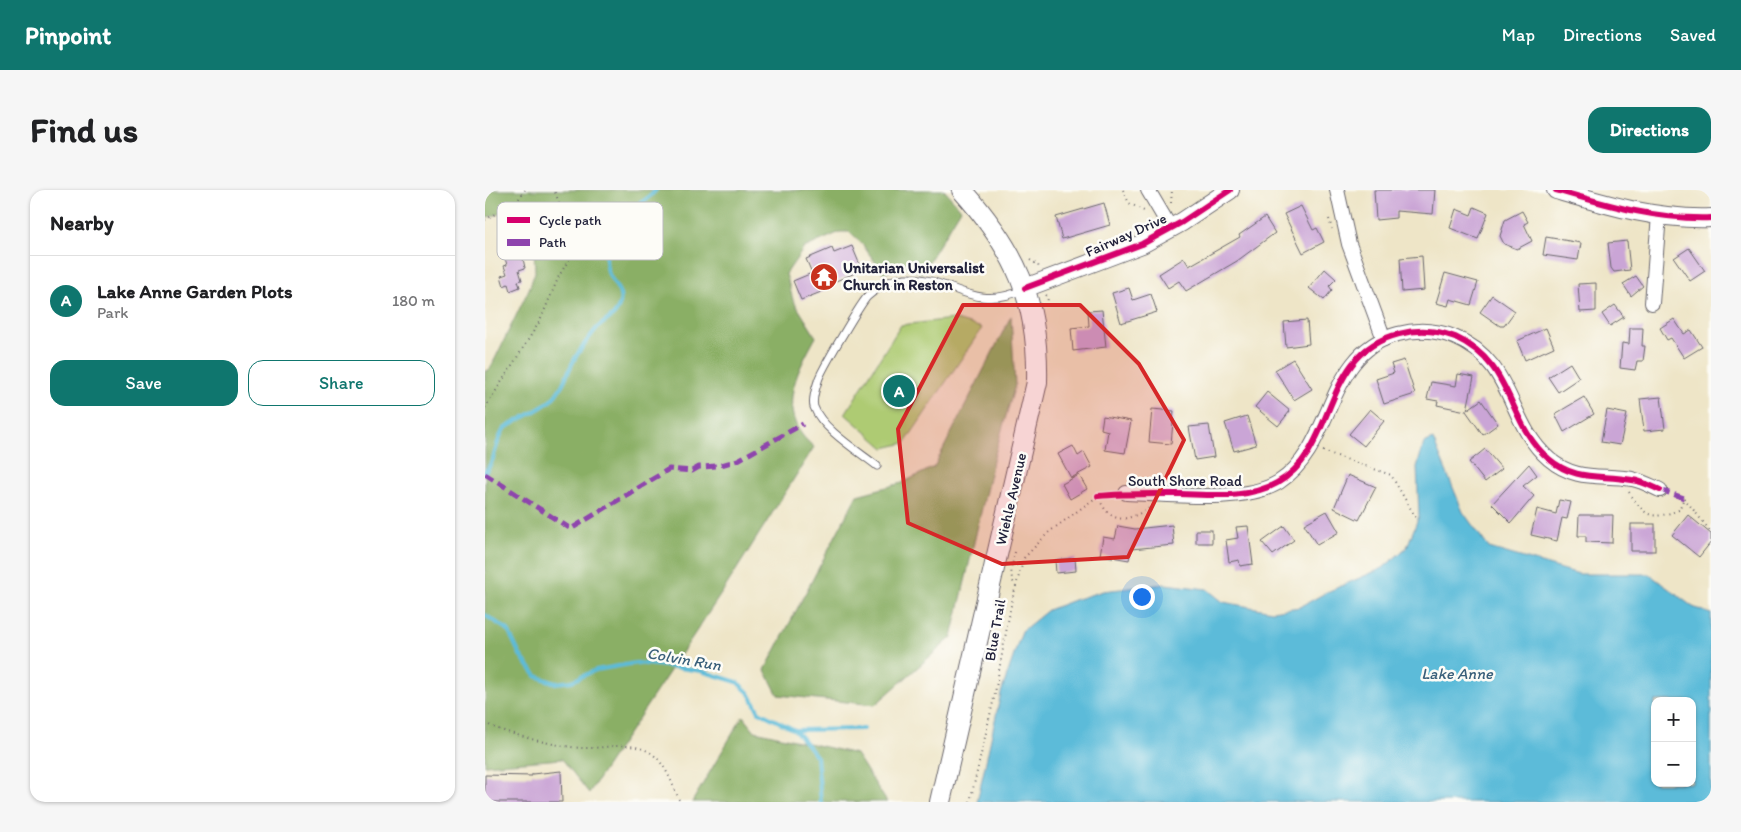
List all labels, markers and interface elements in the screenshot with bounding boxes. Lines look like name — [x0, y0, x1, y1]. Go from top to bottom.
text: Pinpoint — [25, 21, 111, 50]
text: Map — [1502, 24, 1535, 46]
text: Directions — [1563, 24, 1642, 46]
text: Saved — [1670, 24, 1716, 46]
button: Directions — [1588, 107, 1711, 153]
text: Find us — [30, 109, 138, 151]
legend — [497, 202, 663, 260]
street label: Fairway Drive — [1083, 209, 1169, 261]
text: Nearby — [50, 210, 114, 235]
text: Cycle path — [539, 212, 602, 229]
text: Path — [539, 234, 566, 251]
place label: Unitarian Universalist Church in Reston — [843, 259, 985, 294]
temple icon: Unitarian Universalist Church in Reston — [809, 262, 839, 292]
text: Lake Anne Garden Plots — [97, 280, 292, 303]
text: A — [61, 291, 71, 310]
text: 180 m — [392, 291, 435, 310]
text: Park — [97, 303, 128, 322]
button: Save — [50, 360, 238, 406]
button: Share — [248, 360, 435, 406]
pin: A — [883, 372, 915, 410]
street label: Wiehle Avenue — [992, 451, 1030, 547]
street label: South Shore Road — [1128, 472, 1242, 490]
your location — [1129, 584, 1155, 610]
street label: Blue Trail — [981, 597, 1009, 662]
water label: Colvin Run — [646, 643, 722, 675]
water label: Lake Anne — [1421, 664, 1494, 683]
map controls — [1651, 697, 1696, 787]
button: + — [1651, 697, 1696, 742]
button: − — [1651, 742, 1696, 787]

